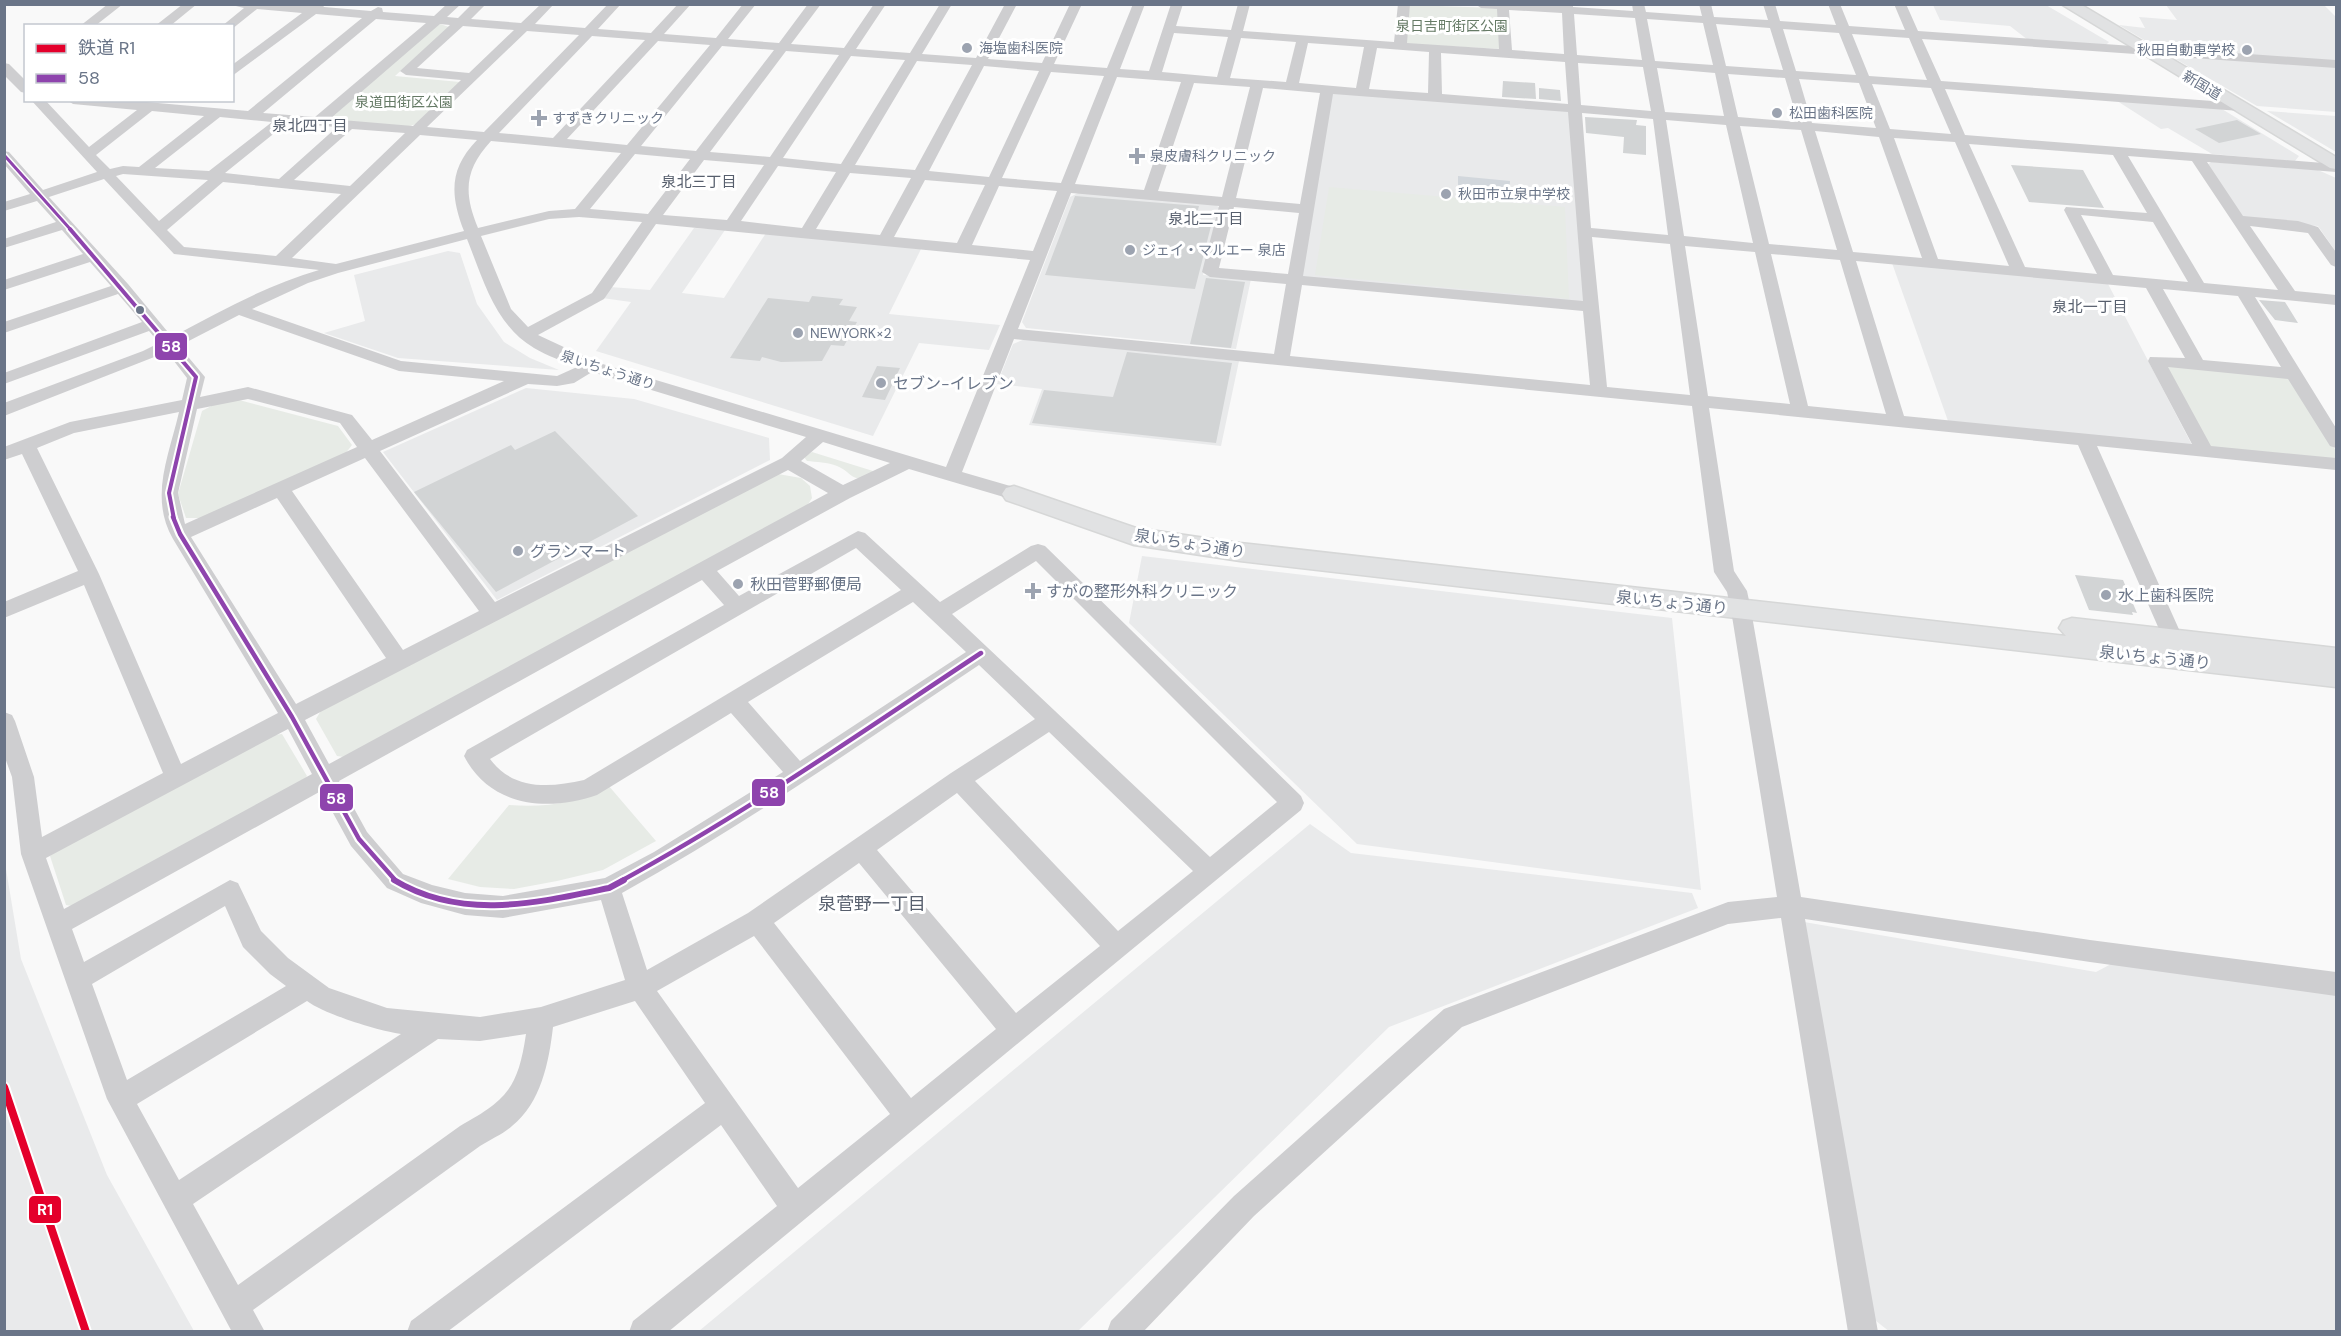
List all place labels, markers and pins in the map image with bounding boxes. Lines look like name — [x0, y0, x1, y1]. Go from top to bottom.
place label: 海塩歯科医院 — [979, 39, 1063, 57]
marker: 海塩歯科医院 — [960, 41, 974, 55]
place label: 秋田自動車学校 — [2137, 41, 2235, 59]
marker: 秋田自動車学校 — [2240, 43, 2254, 57]
place label: 松田歯科医院 — [1789, 104, 1873, 122]
marker: 松田歯科医院 — [1770, 106, 1784, 120]
marker: すずきクリニック — [530, 109, 548, 127]
place label: すずきクリニック — [552, 109, 664, 127]
marker: 泉皮膚科クリニック — [1128, 147, 1146, 165]
place label: 泉皮膚科クリニック — [1150, 147, 1276, 165]
place label: 秋田市立泉中学校 — [1458, 185, 1570, 203]
marker: 秋田市立泉中学校 — [1439, 187, 1453, 201]
place label: ジェイ・マルエー 泉店 — [1142, 241, 1286, 259]
marker: ジェイ・マルエー 泉店 — [1123, 243, 1137, 257]
unlabelled marker — [134, 304, 146, 316]
place label: NEWYORK×2 — [810, 324, 892, 342]
marker: NEWYORK×2 — [791, 326, 805, 340]
place label: セブン-イレブン — [893, 373, 1014, 394]
marker: セブン-イレブン — [874, 376, 888, 390]
place label: グランマート — [530, 541, 626, 562]
marker: グランマート — [511, 544, 525, 558]
place label: 秋田菅野郵便局 — [750, 574, 862, 595]
marker: 秋田菅野郵便局 — [731, 577, 745, 591]
place label: すがの整形外科クリニック — [1046, 581, 1238, 602]
marker: すがの整形外科クリニック — [1024, 582, 1042, 600]
place label: 水上歯科医院 — [2118, 585, 2214, 606]
marker: 水上歯科医院 — [2099, 588, 2113, 602]

